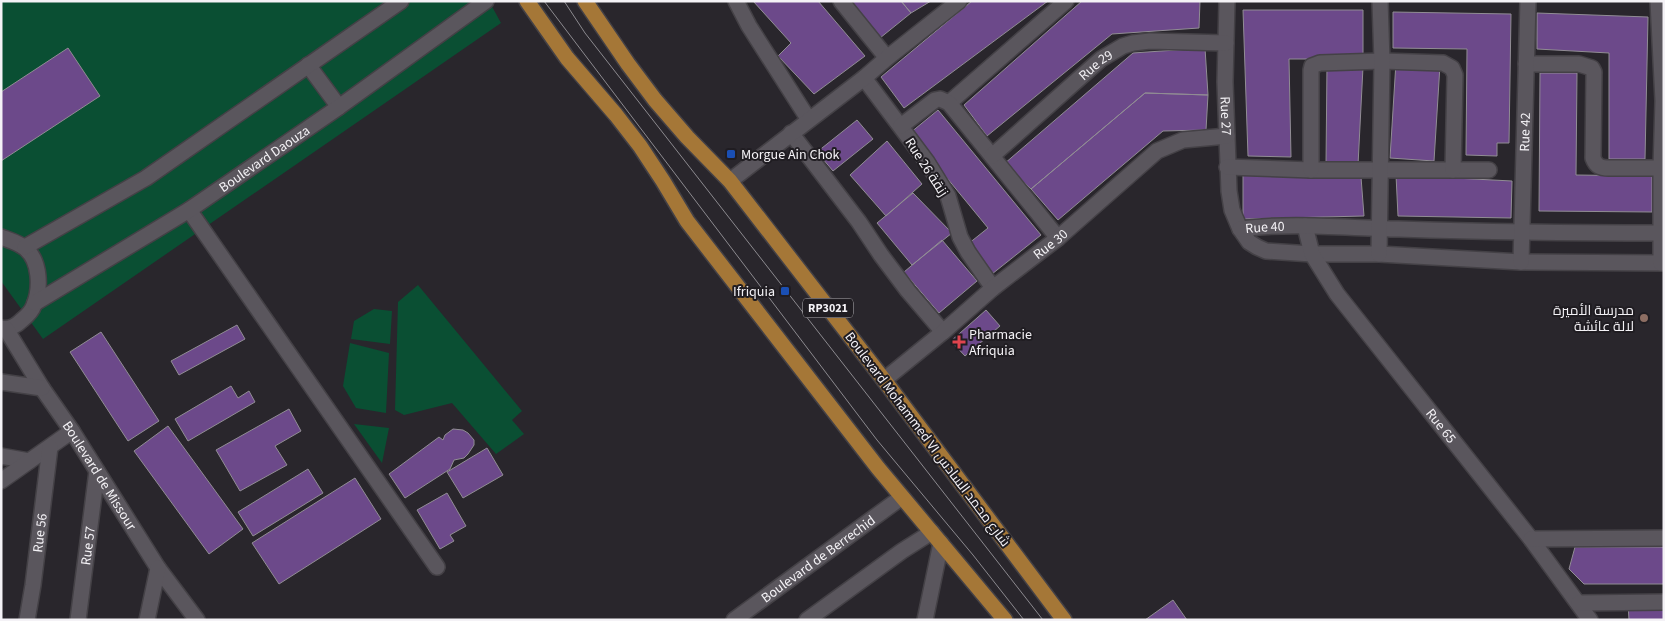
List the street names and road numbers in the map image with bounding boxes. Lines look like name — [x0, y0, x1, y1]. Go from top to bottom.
street label: Rue 29 — [1074, 45, 1117, 86]
street label: Rue 27 — [1215, 96, 1236, 136]
street label: Rue 42 — [1515, 112, 1536, 152]
street label: Boulevard Daouza — [215, 121, 314, 198]
street label: Rue 26 زنقة — [900, 134, 953, 201]
street label: Rue 40 — [1244, 217, 1285, 239]
street label: Rue 30 — [1029, 225, 1073, 265]
road number: RP3021 — [803, 298, 853, 318]
street label: Boulevard Mohammed VI شارع محمد السادس — [840, 328, 1015, 551]
street label: Rue 65 — [1420, 405, 1461, 448]
street label: Boulevard de Missour — [57, 417, 141, 535]
street label: Boulevard de Berrechid — [757, 511, 880, 608]
street label: Rue 56 — [28, 512, 53, 554]
street label: Rue 57 — [76, 525, 101, 566]

